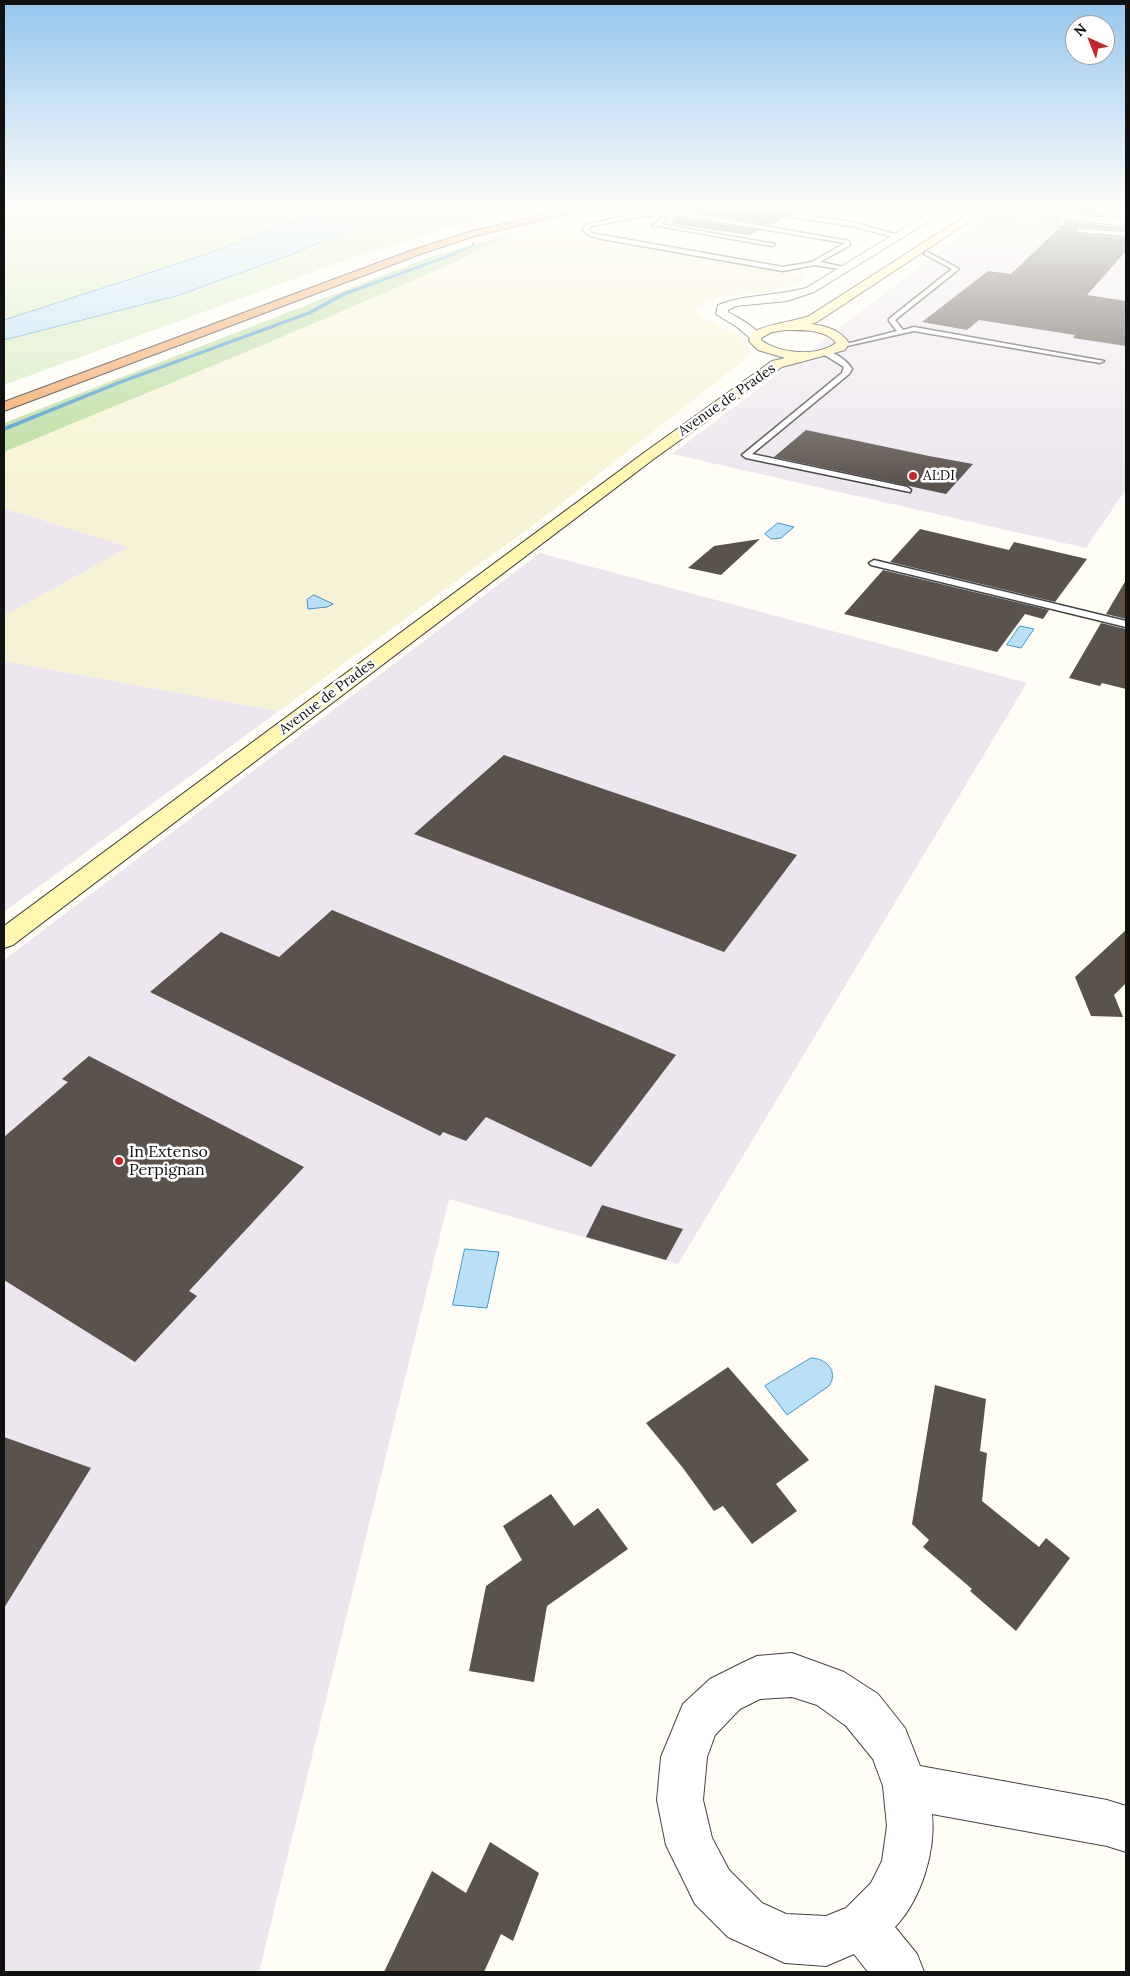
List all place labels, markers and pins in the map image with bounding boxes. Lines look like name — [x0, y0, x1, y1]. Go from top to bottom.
place label: ALDI — [923, 468, 955, 484]
marker: ALDI — [907, 470, 919, 482]
place label: In Extenso Perpignan — [129, 1142, 208, 1180]
marker: In Extenso Perpignan — [113, 1155, 125, 1167]

